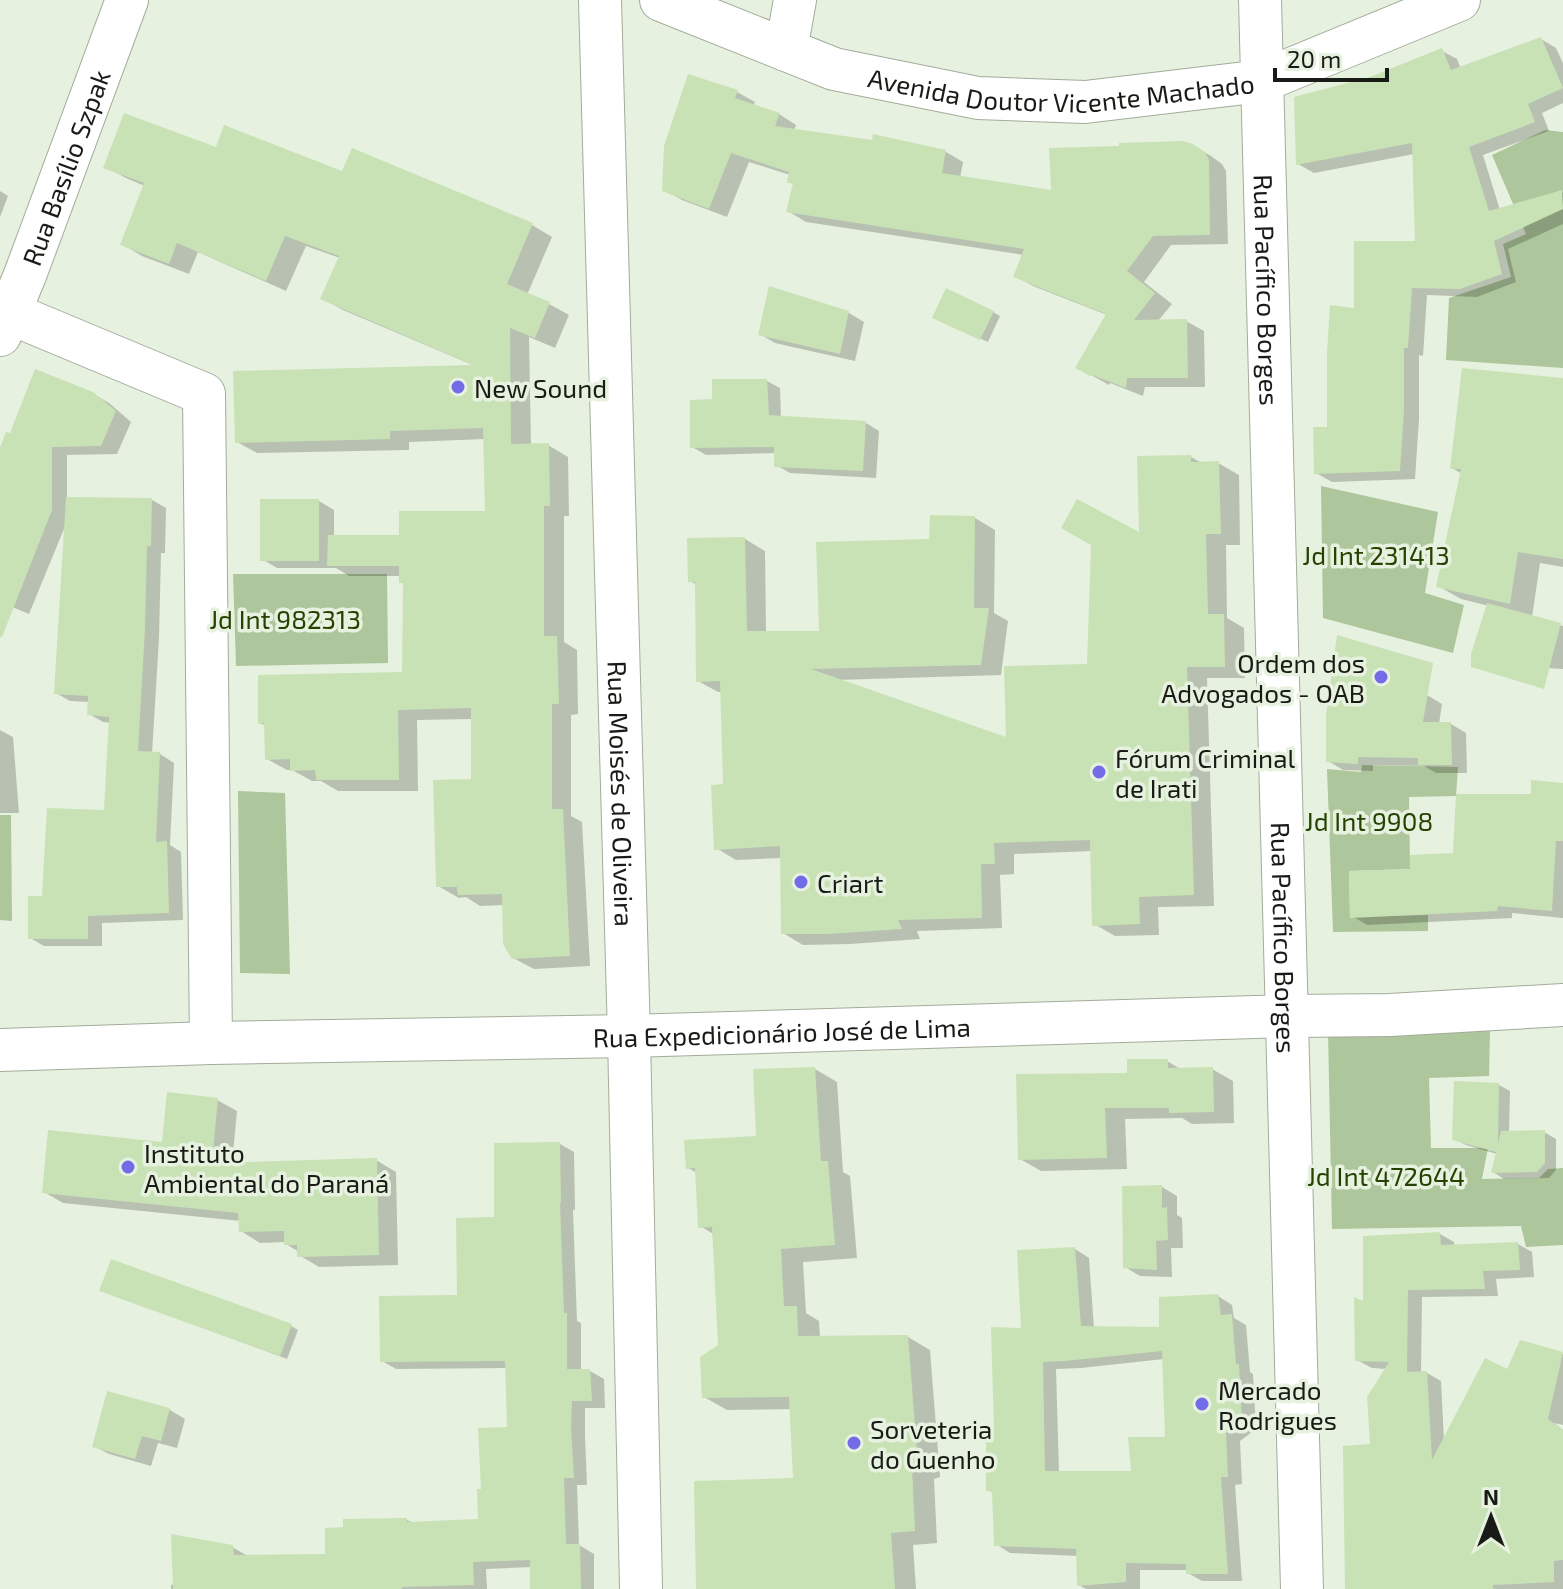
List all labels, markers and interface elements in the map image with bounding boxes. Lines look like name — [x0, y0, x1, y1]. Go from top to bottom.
scale bar — [1275, 32, 1387, 82]
text: 20 m — [1287, 44, 1341, 73]
street label: Avenida Doutor Vicente Machado — [866, 61, 1256, 118]
street label: Rua Basílio Szpak — [15, 65, 115, 269]
street label: Rua Pacífico Borges — [1249, 174, 1286, 406]
place label: New Sound — [474, 372, 607, 403]
marker: New Sound — [449, 378, 467, 396]
park label: Jd Int 231413 — [1302, 539, 1450, 570]
park label: Jd Int 982313 — [209, 603, 361, 634]
place label: Ordem dos Advogados - OAB — [1161, 647, 1365, 708]
street label: Rua Moisés de Oliveira — [603, 660, 641, 927]
marker: Ordem dos Advogados - OAB — [1372, 668, 1390, 686]
place label: Fórum Criminal de Irati — [1115, 742, 1295, 803]
marker: Fórum Criminal de Irati — [1090, 763, 1108, 781]
park label: Jd Int 9908 — [1305, 805, 1433, 836]
street label: Rua Pacífico Borges — [1266, 822, 1303, 1054]
place label: Criart — [817, 867, 883, 898]
marker: Criart — [792, 873, 810, 891]
street label: Rua Expedicionário José de Lima — [592, 1010, 971, 1052]
place label: Instituto Ambiental do Paraná — [144, 1137, 389, 1198]
marker: Instituto Ambiental do Paraná — [119, 1158, 137, 1176]
park label: Jd Int 472644 — [1307, 1160, 1465, 1191]
place label: Mercado Rodrigues — [1218, 1374, 1337, 1435]
marker: Mercado Rodrigues — [1193, 1395, 1211, 1413]
place label: Sorveteria do Guenho — [870, 1413, 996, 1474]
marker: Sorveteria do Guenho — [845, 1434, 863, 1452]
north arrow — [1451, 1477, 1531, 1557]
text: N — [1483, 1483, 1499, 1509]

